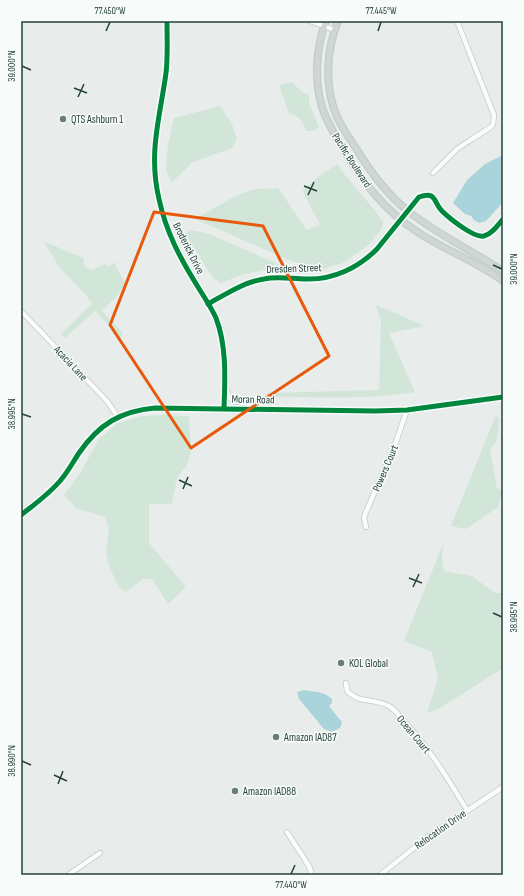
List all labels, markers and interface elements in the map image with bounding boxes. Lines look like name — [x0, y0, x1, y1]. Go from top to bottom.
text: 77.450°W — [94, 5, 126, 17]
text: 77.445°W — [366, 5, 397, 17]
text: 39.000°N — [6, 50, 18, 82]
place label: QTS Ashburn 1 — [71, 113, 123, 126]
marker: QTS Ashburn 1 — [58, 114, 68, 124]
street label: Pacific Boulevard — [329, 131, 374, 190]
street label: Broderick Drive — [170, 220, 207, 276]
text: 39.000°N — [508, 253, 520, 285]
street label: Dresden Street — [266, 261, 323, 276]
street label: Acacia Lane — [50, 342, 90, 384]
street label: Moran Road — [231, 393, 275, 406]
text: 38.995°N — [6, 398, 18, 430]
street label: Powers Court — [370, 442, 401, 493]
text: 38.995°N — [508, 601, 520, 633]
place label: KOL Global — [349, 657, 388, 670]
marker: KOL Global — [336, 658, 346, 668]
street label: Ocean Court — [394, 713, 434, 757]
place label: Amazon IAD87 — [283, 731, 337, 744]
marker: Amazon IAD87 — [271, 732, 281, 742]
text: 38.990°N — [6, 745, 18, 777]
place label: Amazon IAD88 — [242, 785, 296, 798]
marker: Amazon IAD88 — [230, 786, 240, 796]
street label: Relocation Drive — [412, 807, 469, 852]
text: 77.440°W — [275, 879, 307, 891]

